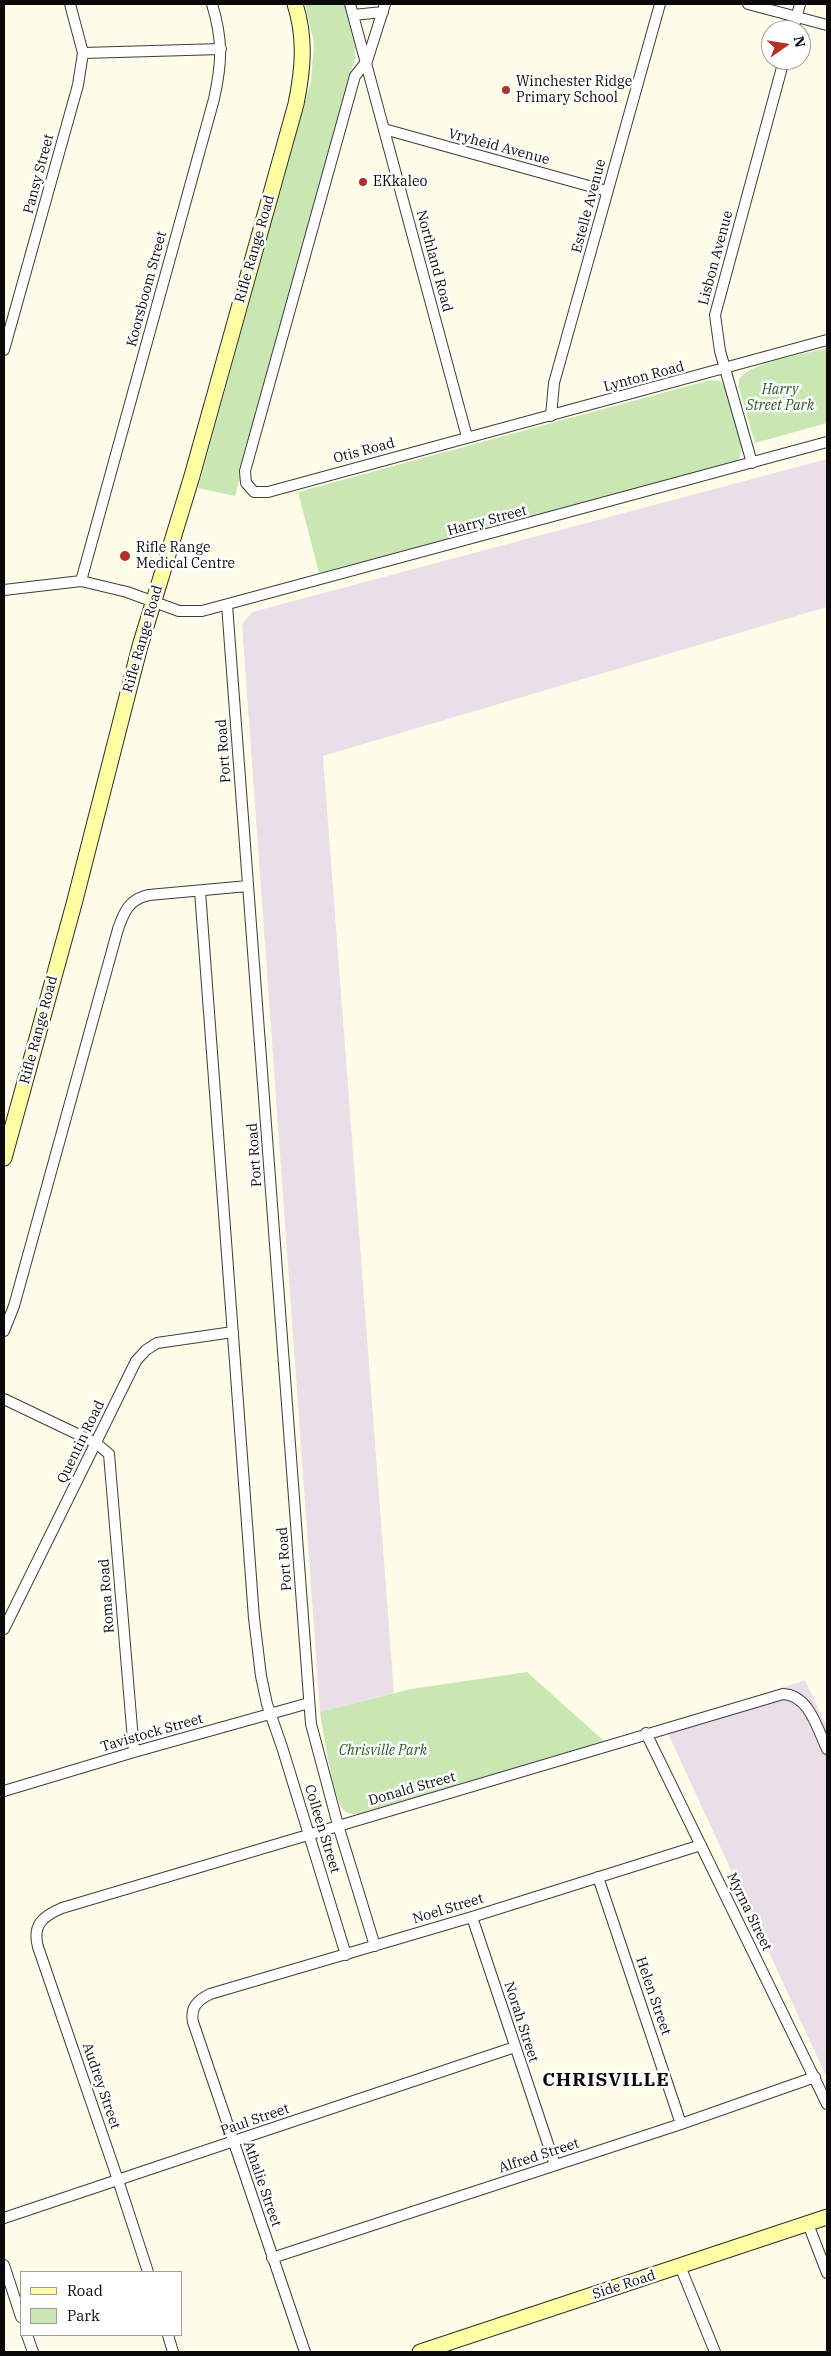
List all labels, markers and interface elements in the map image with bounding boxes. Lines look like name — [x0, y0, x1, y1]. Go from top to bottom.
north arrow — [761, 20, 811, 70]
text: N — [790, 34, 810, 49]
place label: Winchester Ridge Primary School — [516, 74, 632, 106]
marker: Winchester Ridge Primary School — [500, 84, 512, 96]
street label: Vryheid Avenue — [446, 125, 552, 169]
street label: Pansy Street — [20, 132, 58, 216]
street label: Estelle Avenue — [568, 157, 610, 255]
place label: EKkaleo — [373, 174, 427, 190]
marker: EKkaleo — [357, 176, 369, 188]
street label: Rifle Range Road — [232, 193, 278, 305]
street label: Northland Road — [412, 208, 456, 314]
street label: Lisbon Avenue — [695, 209, 737, 307]
street label: Koorsboom Street — [124, 229, 170, 349]
street label: Lynton Road — [602, 358, 686, 396]
park label: Harry Street Park — [746, 382, 814, 414]
street label: Otis Road — [331, 435, 397, 467]
street label: Harry Street — [445, 502, 529, 540]
place label: Rifle Range Medical Centre — [136, 540, 235, 572]
marker: Rifle Range Medical Centre — [118, 549, 132, 563]
street label: Rifle Range Road — [120, 583, 166, 695]
street label: Port Road — [213, 718, 235, 784]
street label: Rifle Range Road — [17, 974, 61, 1086]
street label: Port Road — [244, 1122, 266, 1188]
street label: Quentin Road — [54, 1398, 108, 1486]
street label: Port Road — [274, 1526, 296, 1592]
street label: Roma Road — [96, 1558, 118, 1634]
street label: Tavistock Street — [99, 1710, 205, 1756]
park label: Chrisville Park — [339, 1743, 427, 1759]
street label: Donald Street — [367, 1769, 457, 1809]
street label: Colleen Street — [301, 1783, 343, 1875]
street label: Myrna Street — [723, 1870, 775, 1954]
street label: Noel Street — [411, 1890, 485, 1928]
street label: Helen Street — [632, 1955, 674, 2037]
street label: Norah Street — [500, 1980, 542, 2064]
street label: Audrey Street — [78, 2041, 124, 2131]
district label: CHRISVILLE — [541, 2070, 671, 2092]
street label: Paul Street — [218, 2100, 292, 2140]
street label: Alfred Street — [497, 2135, 581, 2177]
street label: Athalie Street — [240, 2139, 284, 2229]
street label: Side Road — [590, 2267, 658, 2303]
legend — [20, 2271, 182, 2336]
text: Road — [67, 2281, 103, 2300]
text: Park — [67, 2306, 100, 2325]

